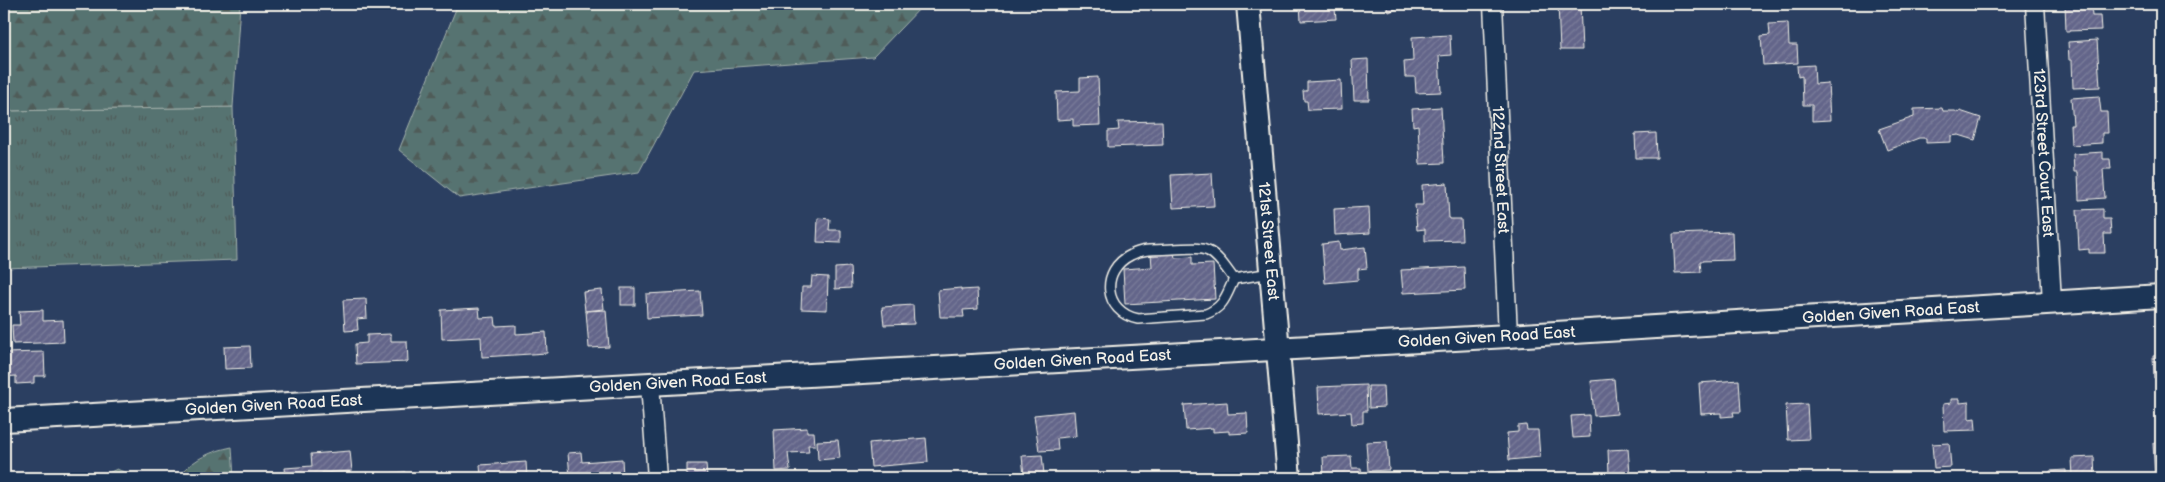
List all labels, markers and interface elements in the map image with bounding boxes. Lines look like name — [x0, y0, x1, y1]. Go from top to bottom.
street label: 123rd Street Court East — [2029, 68, 2058, 238]
street label: 122nd Street East — [1488, 105, 1513, 234]
street label: 121st Street East — [1254, 181, 1283, 301]
street label: Golden Given Road East — [1802, 298, 1980, 327]
street label: Golden Given Road East — [1397, 322, 1576, 352]
street label: Golden Given Road East — [993, 345, 1172, 374]
street label: Golden Given Road East — [589, 368, 767, 397]
street label: Golden Given Road East — [184, 390, 363, 419]

